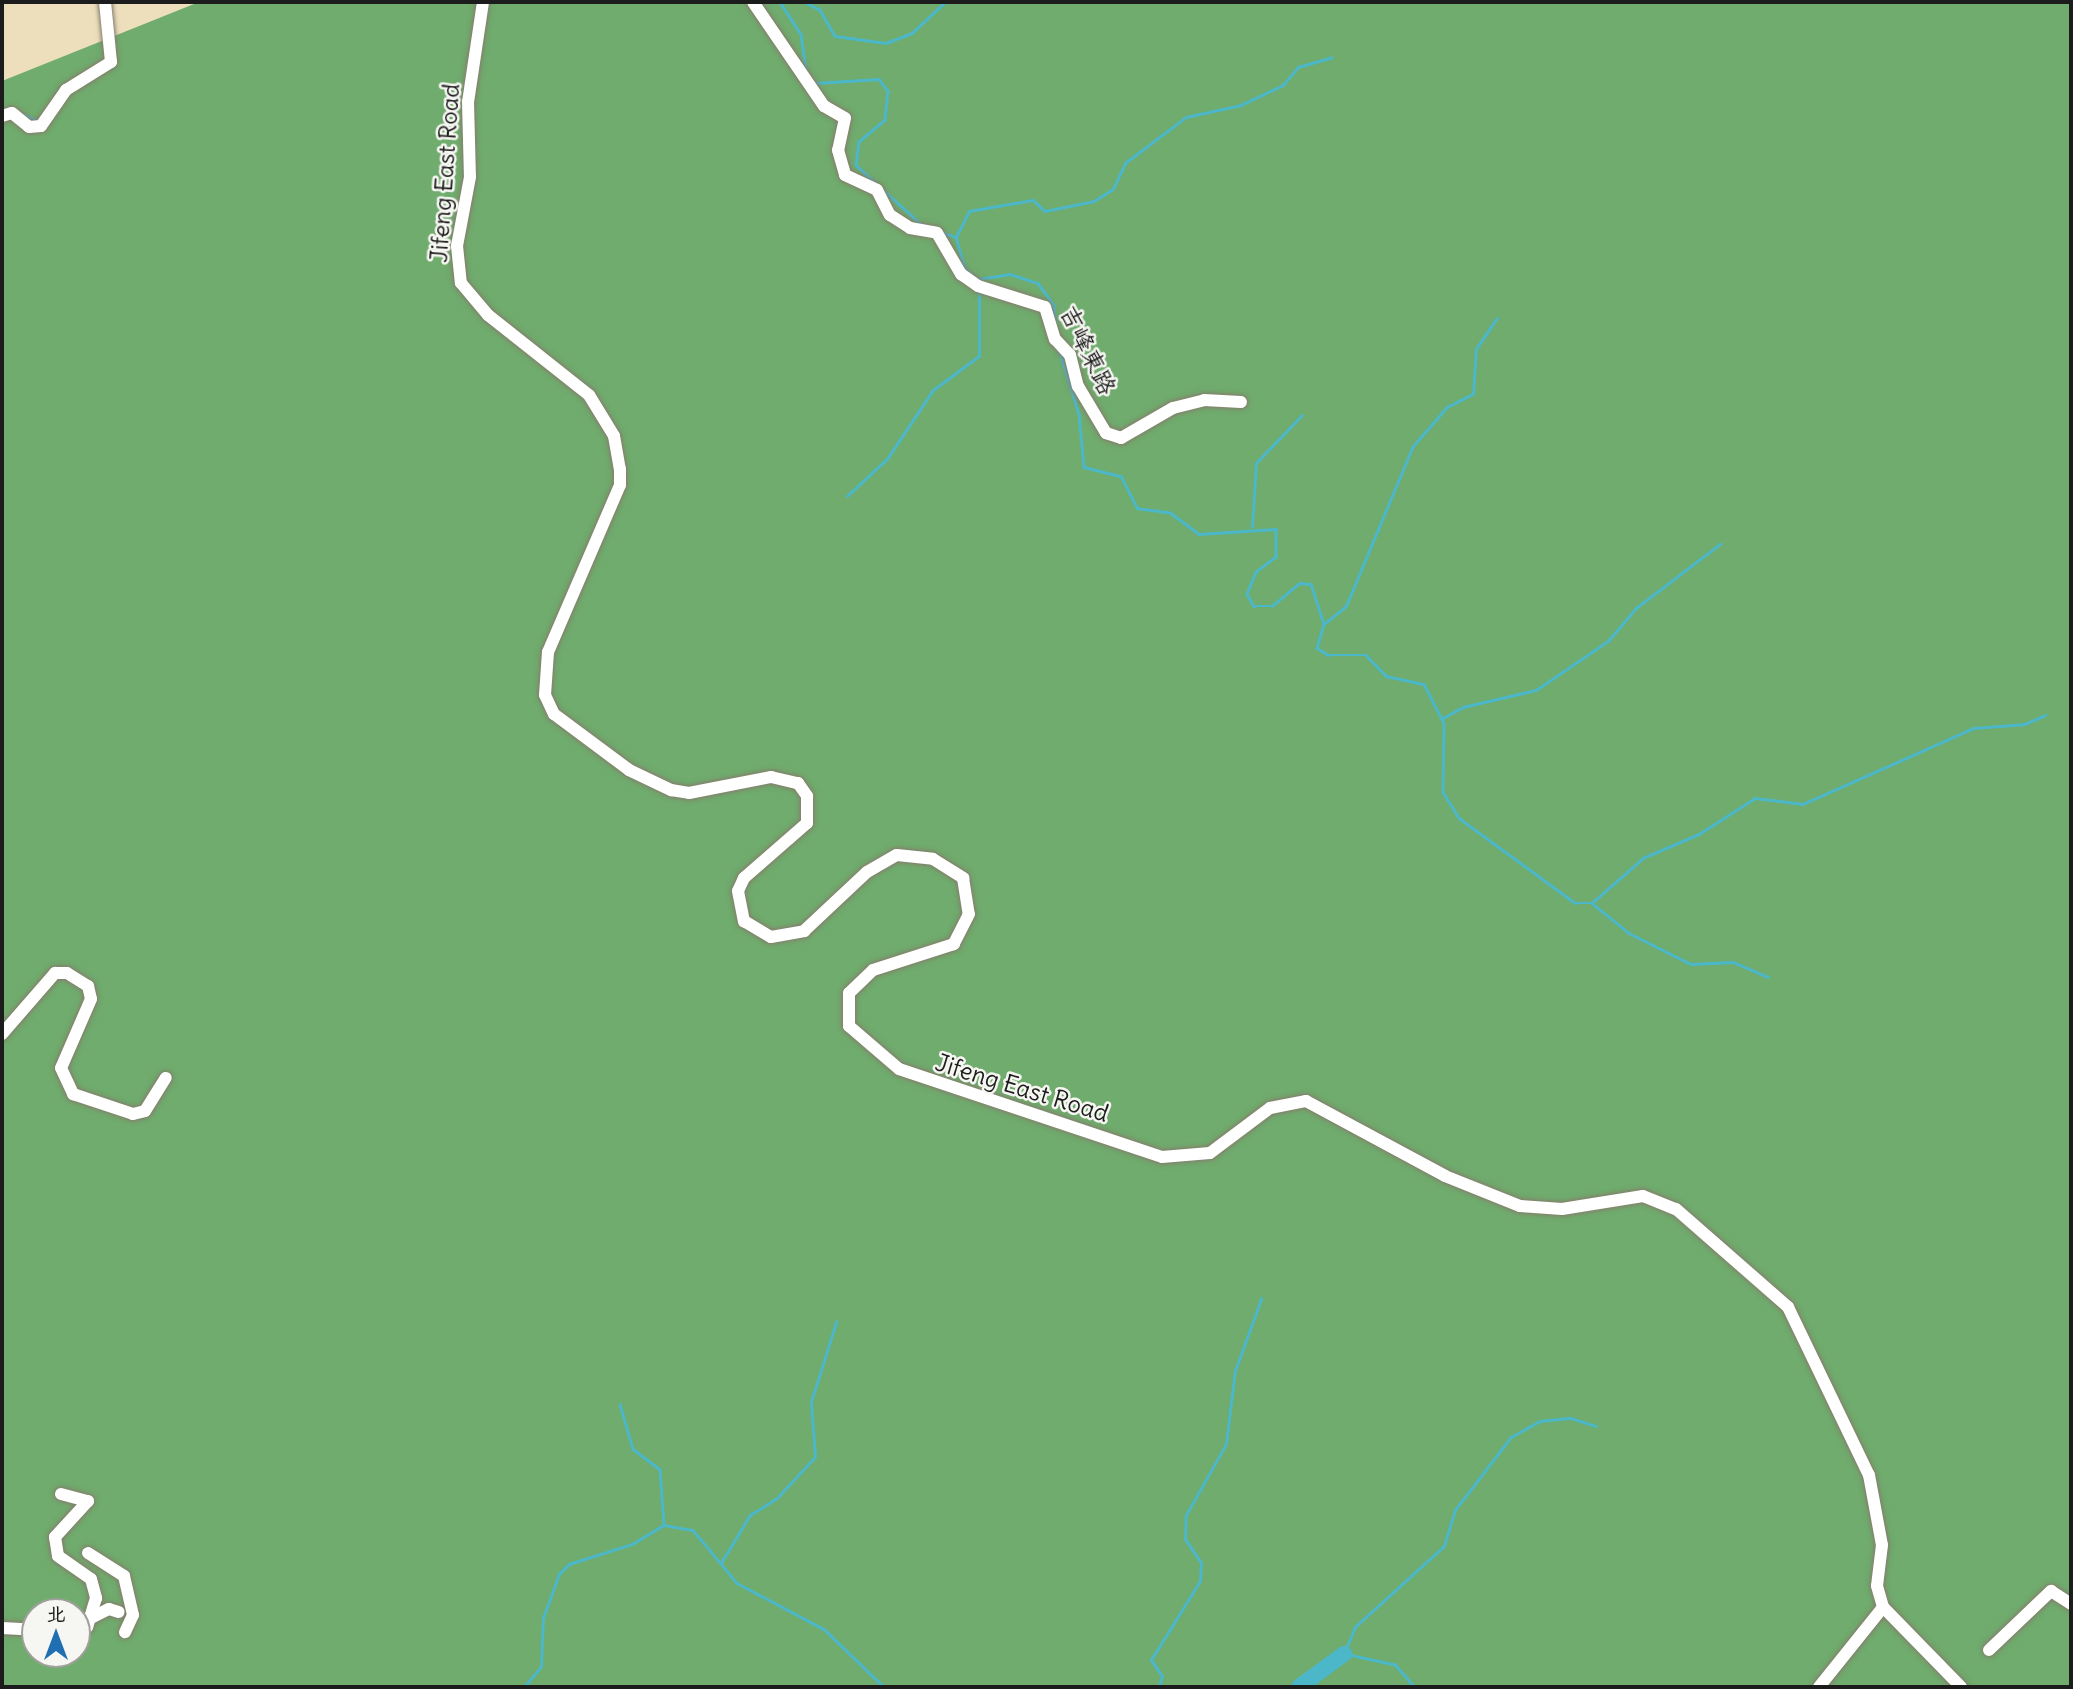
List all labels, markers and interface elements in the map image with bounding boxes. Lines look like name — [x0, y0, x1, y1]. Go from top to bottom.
street label: Jifeng East Road — [424, 82, 466, 264]
street label: 吉峰東路 — [1054, 301, 1122, 399]
street label: Jifeng East Road — [932, 1048, 1112, 1128]
north arrow — [21, 1598, 91, 1668]
text: 北 — [46, 1602, 66, 1626]

